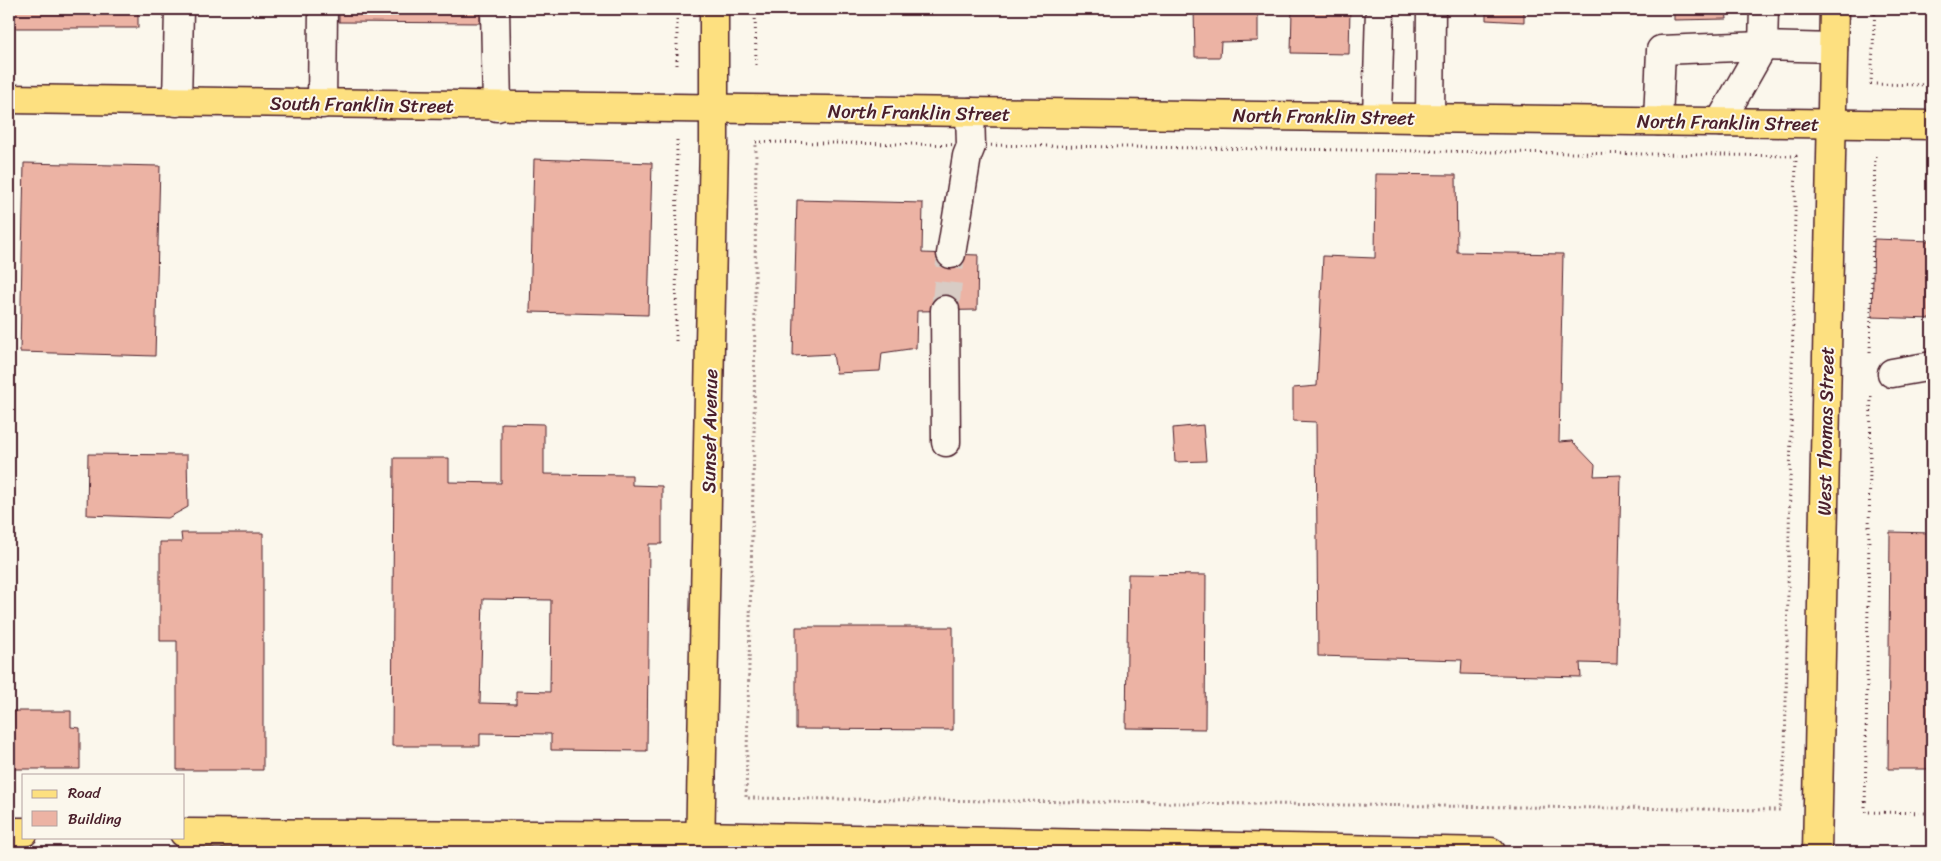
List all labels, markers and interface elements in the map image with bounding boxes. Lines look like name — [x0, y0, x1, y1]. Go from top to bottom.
street label: South Franklin Street — [270, 86, 454, 123]
street label: North Franklin Street — [828, 94, 1010, 131]
street label: North Franklin Street — [1233, 98, 1415, 135]
street label: North Franklin Street — [1637, 104, 1819, 141]
street label: West Thomas Street — [1808, 346, 1843, 516]
street label: Sunset Avenue — [692, 368, 727, 493]
legend — [22, 774, 185, 838]
text: Road — [68, 780, 101, 806]
text: Building — [68, 806, 122, 832]

